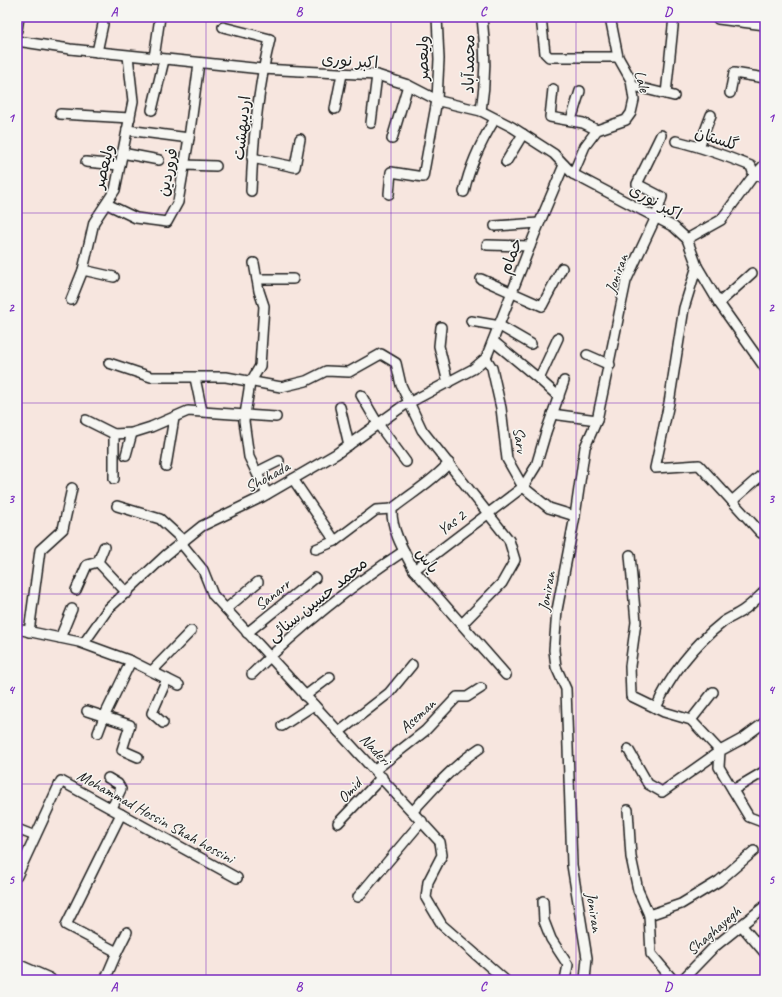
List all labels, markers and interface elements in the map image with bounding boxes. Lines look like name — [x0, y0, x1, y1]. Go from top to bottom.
text: A — [111, 4, 119, 20]
text: B — [296, 4, 304, 20]
text: C — [480, 4, 488, 20]
text: D — [664, 4, 673, 20]
street label: محمدآباد — [458, 34, 480, 94]
street label: ولیعصر — [413, 35, 433, 83]
street label: اکبر نوری — [321, 49, 379, 73]
street label: Lale — [629, 68, 655, 96]
street label: اردیبهشت — [229, 95, 255, 161]
text: 1 — [8, 110, 16, 126]
text: 1 — [768, 110, 776, 126]
street label: گلستان — [692, 123, 741, 155]
street label: ولیعصر — [88, 142, 119, 192]
street label: فروردین — [153, 146, 183, 198]
street label: اکبر نوری — [626, 179, 685, 224]
street label: حمام — [495, 235, 529, 278]
street label: Joniran — [600, 250, 633, 297]
text: 2 — [8, 300, 15, 316]
text: 2 — [768, 300, 775, 316]
street label: Sarv — [508, 426, 532, 456]
street label: Shohada — [242, 456, 294, 497]
text: 3 — [8, 491, 15, 507]
text: 3 — [768, 491, 775, 507]
street label: Yas 2 — [433, 505, 471, 540]
street label: یاس — [411, 544, 443, 577]
street label: محمد حسین سنائی — [263, 553, 372, 646]
street label: Joniran — [533, 569, 560, 614]
street label: Sanarr — [251, 574, 295, 615]
text: 4 — [8, 682, 16, 698]
text: 4 — [768, 682, 776, 698]
street label: Aseman — [396, 694, 440, 737]
street label: Naderi — [355, 729, 397, 771]
street label: Mohammad Hossin Shah hossini — [74, 765, 239, 869]
street label: Omid — [333, 772, 368, 807]
text: 5 — [8, 872, 15, 888]
text: 5 — [768, 872, 775, 888]
street label: Joniran — [581, 890, 607, 934]
street label: Shaghayegh — [682, 901, 745, 960]
text: A — [111, 979, 119, 995]
text: B — [296, 979, 304, 995]
text: C — [480, 979, 488, 995]
text: D — [664, 979, 673, 995]

